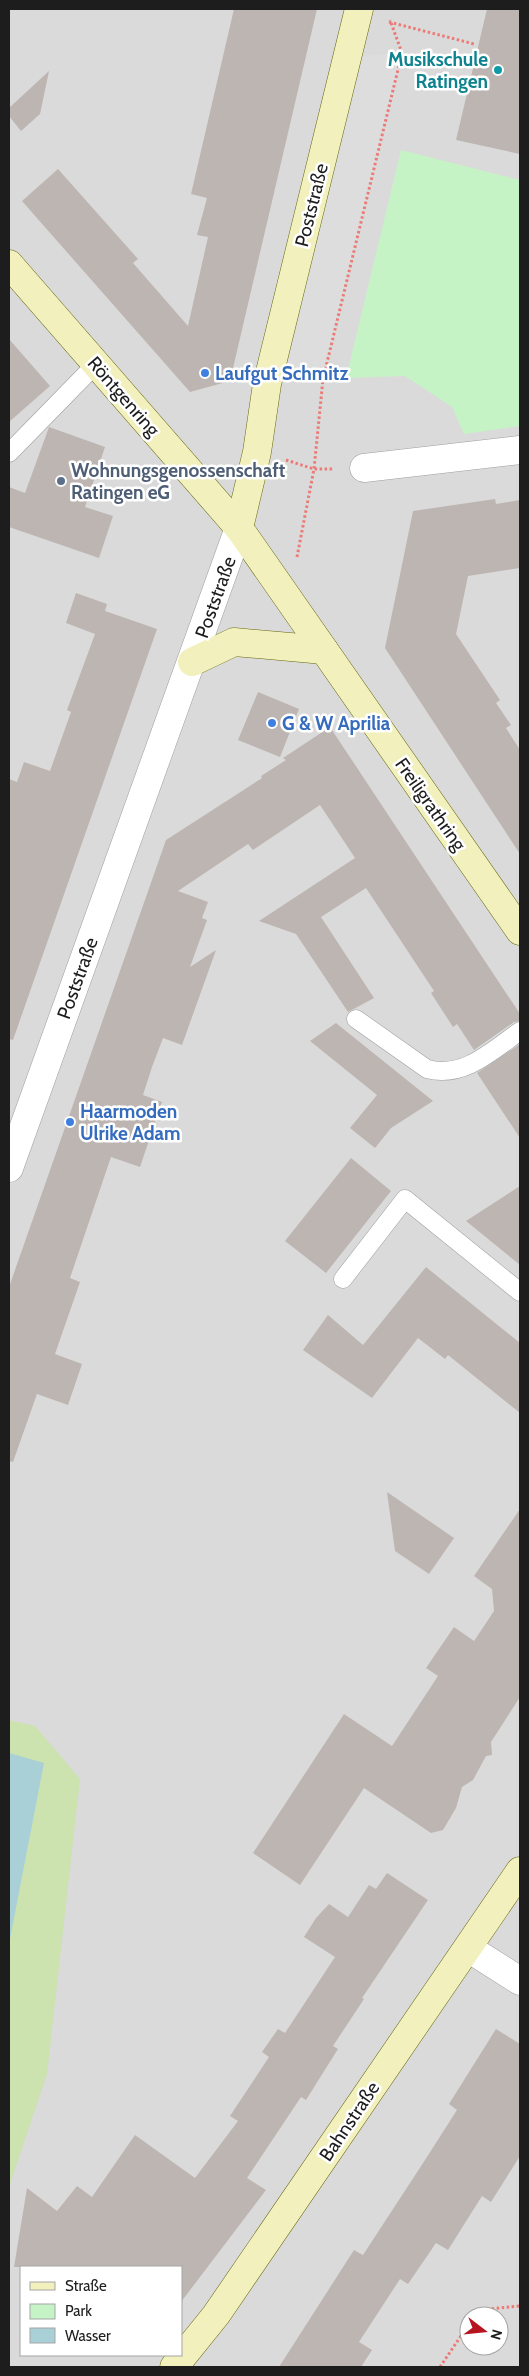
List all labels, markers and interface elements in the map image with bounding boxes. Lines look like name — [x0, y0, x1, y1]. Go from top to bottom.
place label: Musikschule Ratingen — [388, 48, 488, 93]
marker: Musikschule Ratingen — [492, 64, 504, 76]
street label: Poststraße — [290, 161, 333, 249]
street label: Röntgenring — [83, 352, 165, 441]
place label: Laufgut Schmitz — [215, 362, 348, 385]
marker: Laufgut Schmitz — [199, 367, 211, 379]
place label: Wohnungsgenossenschaft Ratingen eG — [71, 459, 286, 504]
marker: Wohnungsgenossenschaft Ratingen eG — [55, 475, 67, 487]
street label: Poststraße — [190, 553, 241, 641]
place label: G & W Aprilia — [282, 712, 391, 735]
marker: G & W Aprilia — [266, 717, 278, 729]
street label: Freiligrathring — [390, 753, 471, 856]
street label: Poststraße — [52, 934, 103, 1022]
place label: Haarmoden Ulrike Adam — [80, 1100, 181, 1145]
marker: Haarmoden Ulrike Adam — [64, 1116, 76, 1128]
street label: Bahnstraße — [314, 2077, 385, 2166]
legend — [20, 2266, 182, 2356]
text: Straße — [65, 2277, 107, 2295]
text: Park — [65, 2302, 92, 2320]
north arrow — [459, 2306, 509, 2356]
text: Wasser — [65, 2327, 111, 2345]
text: N — [486, 2327, 507, 2342]

